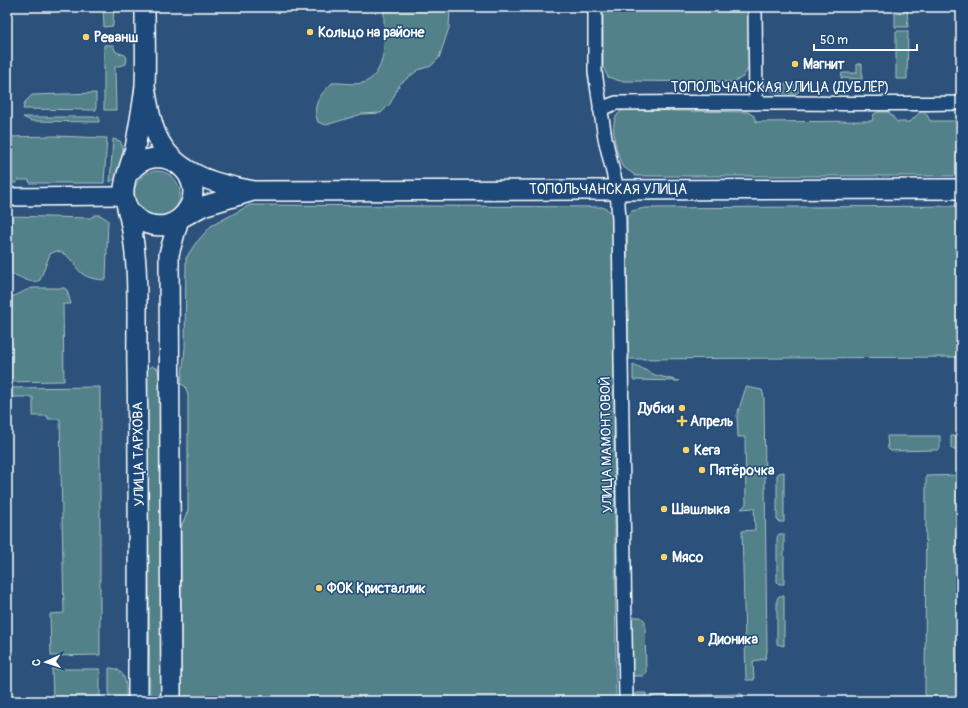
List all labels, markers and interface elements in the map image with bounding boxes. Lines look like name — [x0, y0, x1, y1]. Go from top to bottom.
place label: Кольцо на районе — [318, 24, 426, 41]
scale bar — [814, 26, 917, 52]
marker: Кольцо на районе — [305, 27, 315, 37]
place label: Реванш — [94, 29, 138, 46]
marker: Реванш — [81, 32, 91, 42]
text: 50 m — [820, 33, 848, 48]
place label: Магнит — [803, 56, 846, 73]
marker: Магнит — [790, 59, 800, 69]
street label: ТОПОЛЬЧАНСКАЯ УЛИЦА (ДУБЛЁР) — [671, 79, 889, 96]
street label: ТОПОЛЬЧАНСКАЯ УЛИЦА — [529, 181, 687, 198]
street label: УЛИЦА МАМОНТОВОЙ — [597, 377, 616, 513]
place label: Дубки — [637, 400, 675, 417]
street label: УЛИЦА ТАРХОВА — [129, 402, 148, 506]
marker: Дубки — [677, 403, 687, 413]
place label: Апрель — [690, 413, 734, 430]
marker: Апрель — [677, 416, 687, 426]
place label: Кега — [694, 442, 721, 459]
marker: Кега — [681, 445, 691, 455]
place label: Пятёрочка — [710, 462, 775, 479]
marker: Пятёрочка — [697, 465, 707, 475]
place label: Шашлыка — [671, 501, 730, 518]
marker: Шашлыка — [659, 504, 669, 514]
place label: Мясо — [672, 549, 704, 566]
marker: Мясо — [659, 552, 669, 562]
place label: ФОК Кристаллик — [326, 580, 426, 597]
marker: ФОК Кристаллик — [314, 583, 324, 593]
place label: Дионика — [708, 631, 759, 648]
marker: Дионика — [696, 634, 706, 644]
north arrow — [26, 642, 66, 682]
text: С — [30, 659, 43, 666]

